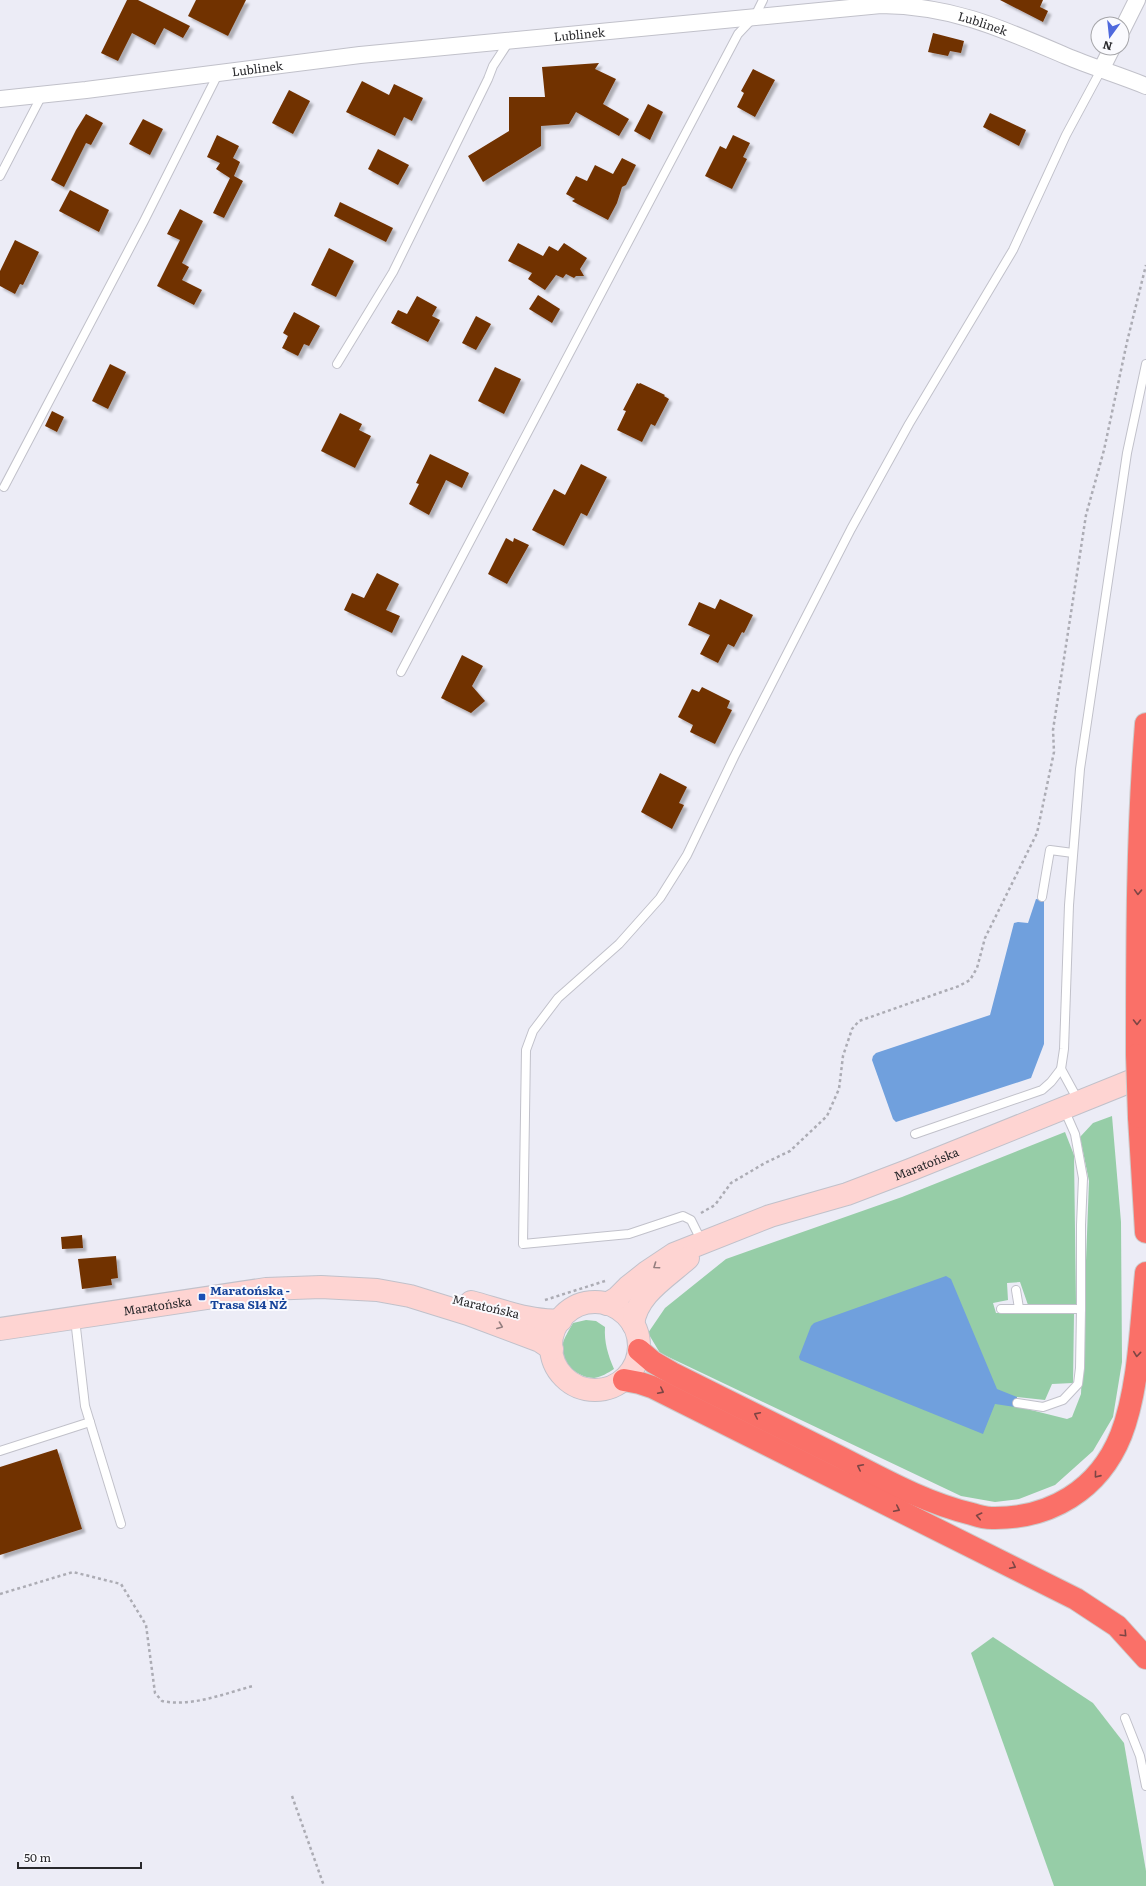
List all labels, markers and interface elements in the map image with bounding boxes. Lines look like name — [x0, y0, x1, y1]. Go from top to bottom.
street label: Lublinek — [956, 7, 1011, 40]
north arrow — [1090, 16, 1130, 56]
street label: Lublinek — [553, 22, 606, 45]
text: N — [1101, 38, 1114, 56]
street label: Lublinek — [231, 56, 284, 80]
one-way arrow — [1134, 889, 1143, 895]
one-way arrow — [1133, 1019, 1141, 1025]
street label: Maratońska — [891, 1142, 962, 1184]
one-way arrow — [653, 1261, 660, 1268]
place label: Maratońska - Trasa S14 NŻ — [210, 1281, 290, 1313]
street label: Maratońska — [451, 1290, 522, 1323]
street label: Maratońska — [122, 1291, 193, 1319]
marker: Maratońska - Trasa S14 NŻ — [197, 1292, 207, 1302]
one-way arrow — [497, 1321, 504, 1329]
one-way arrow — [1133, 1351, 1142, 1357]
one-way arrow — [656, 1387, 664, 1394]
one-way arrow — [754, 1413, 762, 1420]
one-way arrow — [856, 1464, 864, 1472]
one-way arrow — [1094, 1470, 1101, 1477]
one-way arrow — [893, 1504, 900, 1512]
one-way arrow — [976, 1512, 983, 1520]
one-way arrow — [1009, 1562, 1017, 1569]
one-way arrow — [1119, 1629, 1127, 1637]
scale bar — [18, 1844, 141, 1870]
text: 50 m — [24, 1848, 51, 1866]

